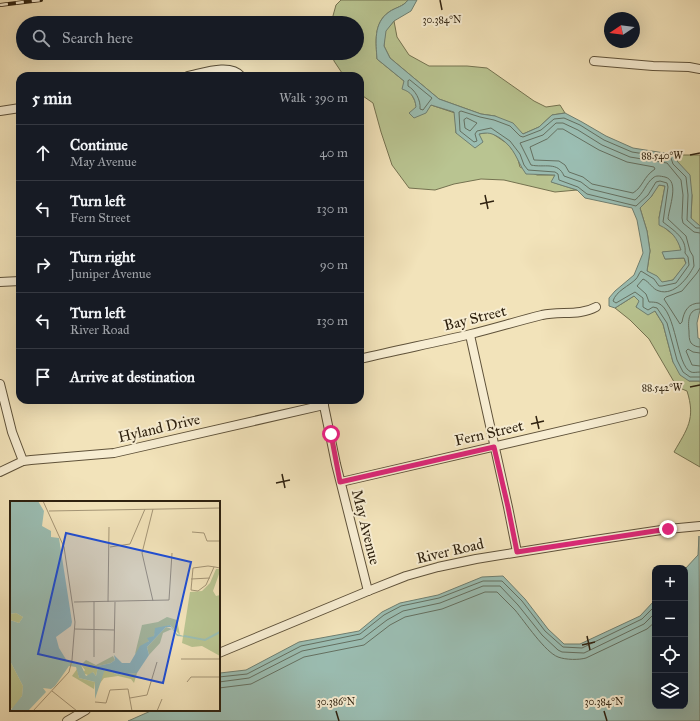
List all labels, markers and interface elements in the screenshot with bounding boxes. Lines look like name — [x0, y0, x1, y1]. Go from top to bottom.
north arrow — [604, 12, 640, 48]
text: 30.384°N — [423, 14, 462, 26]
search box — [16, 16, 364, 60]
icon: search — [30, 27, 52, 49]
text: Search here — [62, 29, 133, 47]
text: 5 min — [32, 88, 72, 109]
text: Walk · 390 m — [279, 90, 348, 106]
text: Continue — [70, 136, 128, 154]
icon: ahead — [32, 142, 54, 164]
text: 40 m — [319, 145, 348, 161]
text: 88.540°W — [641, 150, 683, 162]
text: May Avenue — [70, 154, 137, 170]
text: Turn left — [70, 192, 126, 210]
icon: left — [32, 198, 54, 220]
text: 130 m — [316, 201, 348, 217]
text: Fern Street — [70, 210, 131, 226]
text: Turn right — [70, 248, 135, 266]
icon: right — [32, 254, 54, 276]
text: 90 m — [320, 257, 348, 273]
text: Juniper Avenue — [70, 266, 151, 282]
street label: Bay Street — [442, 301, 509, 334]
text: Turn left — [70, 304, 126, 322]
icon: left — [32, 310, 54, 332]
text: 130 m — [316, 313, 348, 329]
text: River Road — [70, 322, 129, 338]
icon: arrive — [32, 366, 54, 388]
text: Arrive at destination — [70, 368, 195, 386]
text: 88.542°W — [642, 382, 683, 394]
street label: Hyland Drive — [116, 410, 202, 446]
street label: Fern Street — [453, 416, 526, 450]
route start — [322, 425, 340, 443]
street label: May Avenue — [348, 488, 384, 566]
inset map — [10, 501, 220, 711]
route end — [659, 520, 677, 538]
street label: River Road — [415, 534, 486, 567]
map controls — [652, 565, 688, 709]
button: + — [652, 565, 688, 601]
button: − — [652, 601, 688, 637]
button: locate — [652, 637, 688, 673]
button: layers — [652, 673, 688, 709]
text: 30.386°N — [317, 696, 356, 708]
text: 30.384°N — [585, 696, 624, 708]

